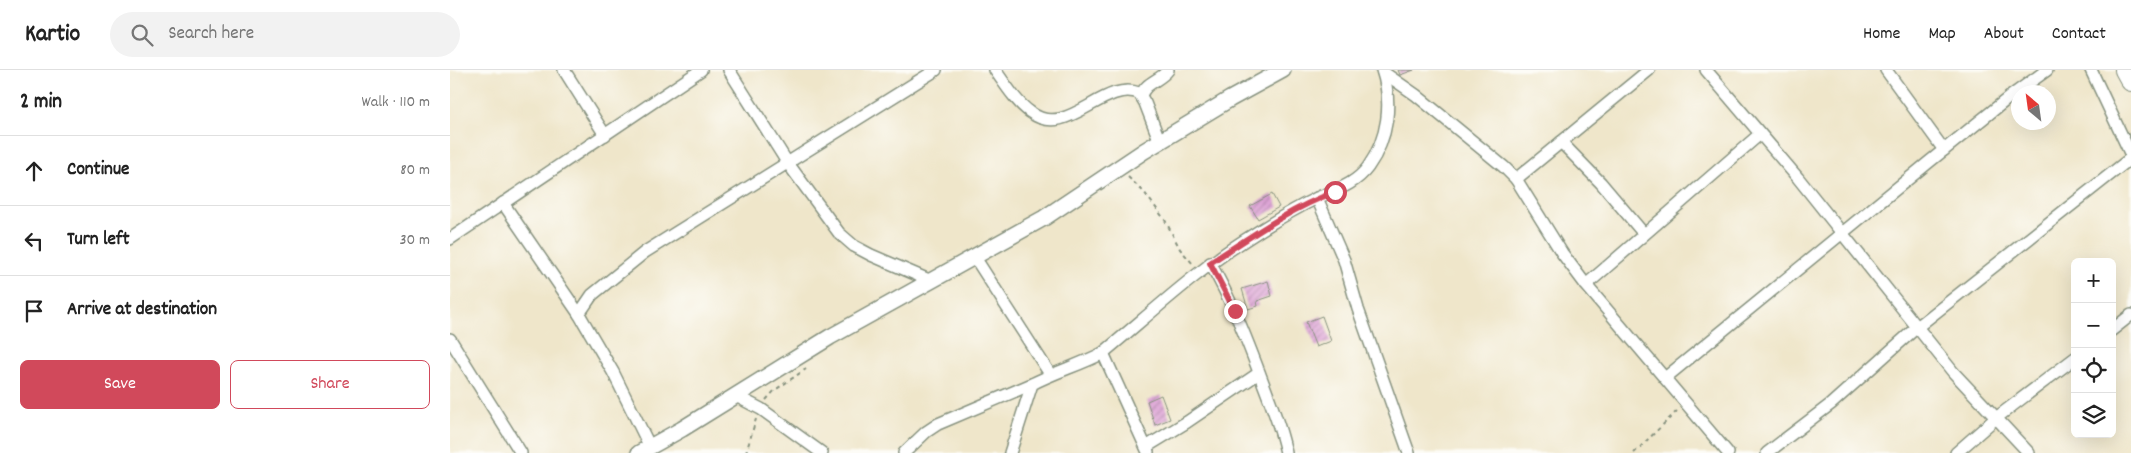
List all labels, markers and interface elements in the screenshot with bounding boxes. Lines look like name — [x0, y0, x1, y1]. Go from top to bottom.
search box — [110, 12, 460, 57]
text: Kartio — [25, 18, 80, 52]
icon: search — [128, 21, 156, 49]
text: Search here — [168, 21, 254, 48]
text: Home — [1863, 22, 1900, 47]
text: Map — [1928, 22, 1956, 47]
text: About — [1984, 22, 2024, 47]
text: Contact — [2052, 22, 2106, 47]
north arrow — [2011, 85, 2056, 130]
text: 2 min — [20, 88, 62, 118]
text: Walk · 110 m — [362, 91, 430, 114]
icon: ahead — [20, 157, 48, 185]
text: Continue — [67, 157, 129, 184]
text: 80 m — [400, 159, 430, 182]
route start — [1324, 181, 1347, 204]
icon: left — [20, 227, 48, 255]
text: Turn left — [67, 227, 130, 254]
text: 30 m — [400, 229, 430, 252]
map controls — [2071, 258, 2116, 438]
button: + — [2071, 258, 2116, 303]
icon: arrive — [20, 297, 48, 325]
text: Arrive at destination — [67, 297, 217, 324]
route end — [1224, 300, 1247, 323]
button: − — [2071, 303, 2116, 348]
button: locate — [2071, 348, 2116, 393]
button: Save — [20, 360, 220, 409]
button: Share — [230, 360, 430, 409]
button: layers — [2071, 393, 2116, 438]

